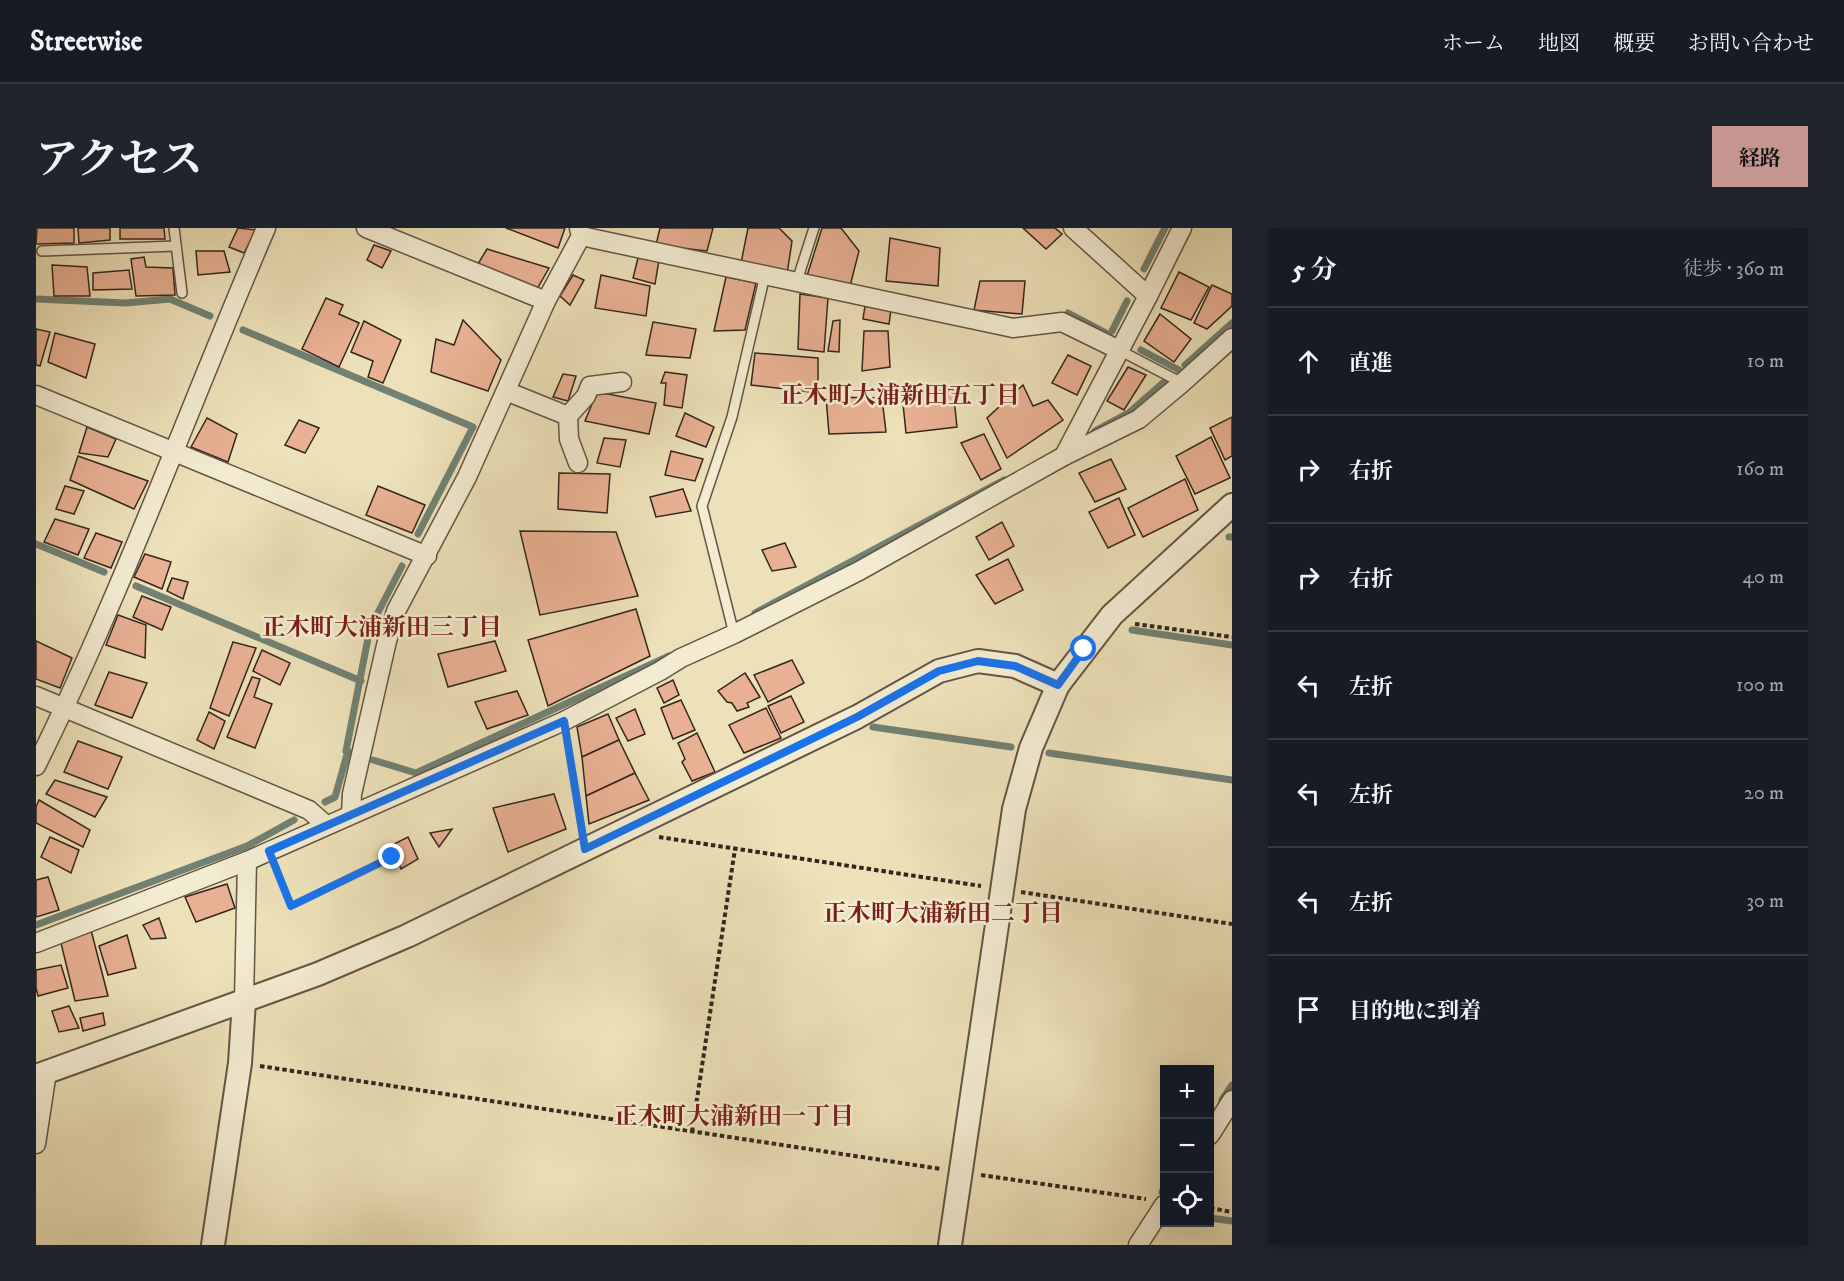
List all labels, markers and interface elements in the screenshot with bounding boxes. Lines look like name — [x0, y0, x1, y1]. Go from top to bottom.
text: Streetwise — [30, 24, 142, 59]
text: ホーム — [1442, 31, 1505, 57]
text: 地図 — [1538, 31, 1580, 57]
text: 概要 — [1613, 31, 1655, 57]
text: お問い合わせ — [1688, 31, 1814, 57]
button: 経路 — [1712, 126, 1808, 187]
text: アクセス — [36, 135, 203, 187]
text: 5 分 — [1292, 254, 1337, 287]
text: 徒歩 · 360 m — [1683, 257, 1784, 282]
icon: ahead — [1292, 345, 1325, 378]
text: 10 m — [1747, 349, 1784, 374]
text: 直進 — [1349, 350, 1393, 377]
district label: 正木町大浦新田五丁目 — [780, 381, 1020, 411]
icon: right — [1292, 453, 1325, 486]
text: 160 m — [1736, 457, 1784, 482]
text: 右折 — [1349, 458, 1393, 485]
icon: right — [1292, 561, 1325, 594]
text: 40 m — [1742, 565, 1784, 590]
text: 右折 — [1349, 566, 1393, 593]
district label: 正木町大浦新田三丁目 — [262, 613, 502, 643]
route start — [1070, 635, 1096, 661]
icon: left — [1292, 669, 1325, 702]
text: 100 m — [1736, 673, 1784, 698]
text: 左折 — [1349, 674, 1393, 701]
icon: left — [1292, 777, 1325, 810]
text: 20 m — [1744, 781, 1784, 806]
text: 左折 — [1349, 782, 1393, 809]
route end — [378, 843, 404, 869]
icon: left — [1292, 885, 1325, 918]
text: 30 m — [1746, 889, 1784, 914]
text: 左折 — [1349, 890, 1393, 917]
district label: 正木町大浦新田二丁目 — [823, 899, 1063, 929]
icon: arrive — [1292, 993, 1325, 1026]
text: 目的地に到着 — [1349, 998, 1481, 1025]
map controls — [1160, 1065, 1214, 1227]
button: + — [1160, 1065, 1214, 1119]
district label: 正木町大浦新田一丁目 — [614, 1102, 854, 1132]
button: − — [1160, 1119, 1214, 1173]
button: locate — [1160, 1173, 1214, 1227]

